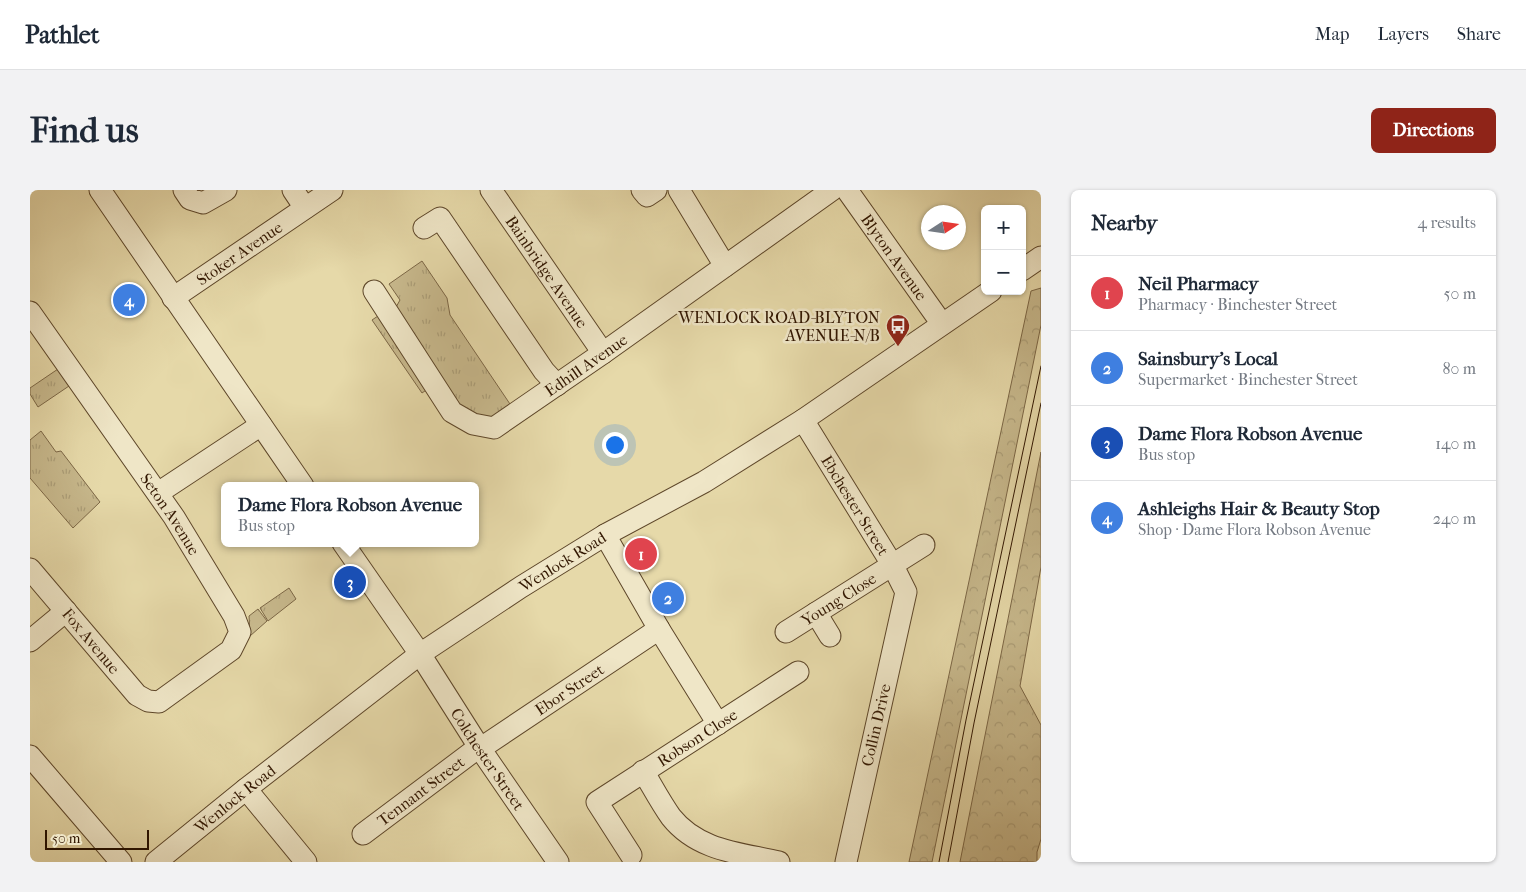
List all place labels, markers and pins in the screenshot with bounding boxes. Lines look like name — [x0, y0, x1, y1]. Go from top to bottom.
pin: 4 — [113, 281, 145, 319]
place label: WENLOCK ROAD-BLYTON AVENUE-N/B — [677, 308, 880, 345]
bus stop icon: WENLOCK ROAD-BLYTON AVENUE-N/B — [885, 313, 911, 347]
pin: 1 — [625, 535, 657, 573]
pin: 3 — [334, 563, 366, 601]
pin: 2 — [652, 579, 684, 617]

